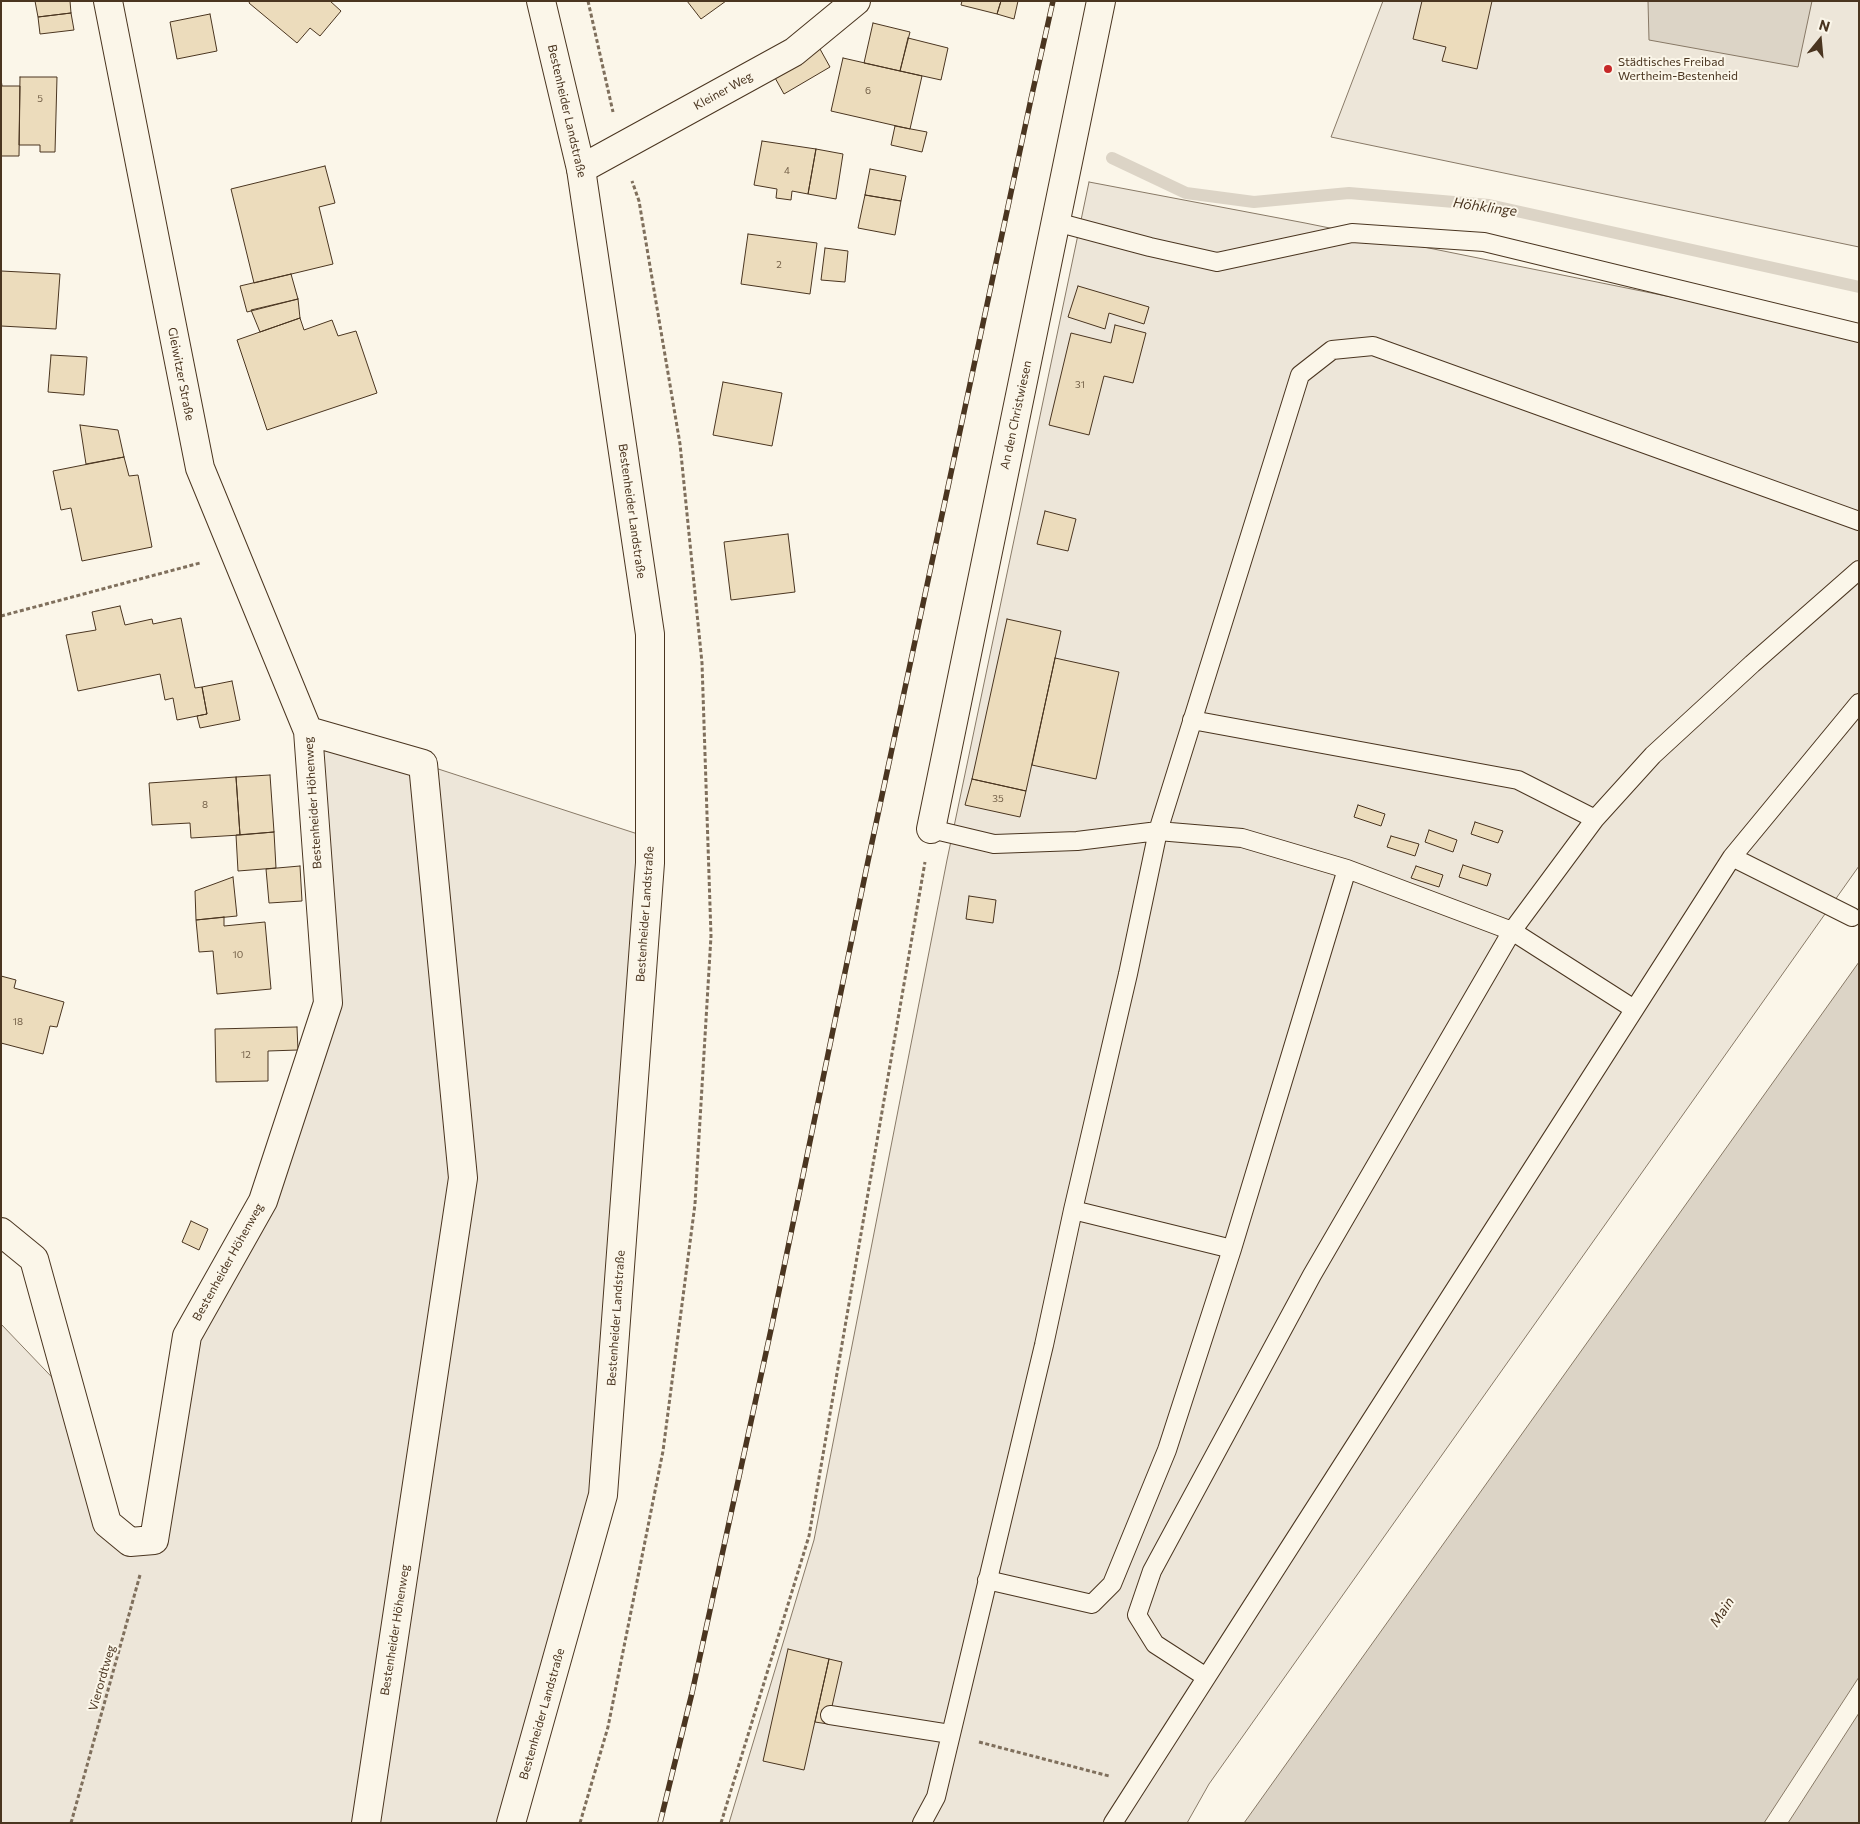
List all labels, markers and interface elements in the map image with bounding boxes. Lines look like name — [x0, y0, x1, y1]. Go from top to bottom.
north arrow — [1795, 15, 1845, 65]
text: N — [1817, 16, 1832, 35]
street label: Bestenheider Landstraße — [545, 43, 589, 179]
place label: Städtisches Freibad Wertheim-Bestenheid — [1618, 55, 1738, 83]
marker: Städtisches Freibad Wertheim-Bestenheid — [1602, 63, 1614, 75]
street label: Kleiner Weg — [691, 69, 755, 113]
house number: 6 — [865, 85, 871, 97]
house number: 5 — [37, 93, 43, 105]
house number: 4 — [784, 165, 790, 177]
water label: Höhklinge — [1452, 194, 1518, 220]
house number: 2 — [776, 259, 782, 271]
street label: Gleiwitzer Straße — [165, 326, 197, 422]
street label: An den Christwiesen — [997, 359, 1035, 471]
house number: 31 — [1075, 379, 1085, 391]
street label: Bestenheider Landstraße — [615, 443, 649, 579]
street label: Bestenheider Höhenweg — [301, 736, 325, 870]
house number: 35 — [992, 793, 1004, 805]
house number: 8 — [202, 799, 208, 811]
street label: Bestenheider Landstraße — [633, 846, 657, 982]
house number: 10 — [233, 949, 243, 961]
house number: 18 — [13, 1016, 23, 1028]
house number: 12 — [241, 1049, 251, 1061]
street label: Bestenheider Höhenweg — [190, 1201, 266, 1323]
street label: Bestenheider Landstraße — [604, 1250, 628, 1386]
street label: Bestenheider Höhenweg — [378, 1563, 412, 1697]
water label: Main — [1706, 1594, 1738, 1630]
street label: Vierordtweg — [86, 1643, 118, 1713]
street label: Bestenheider Landstraße — [516, 1647, 568, 1781]

